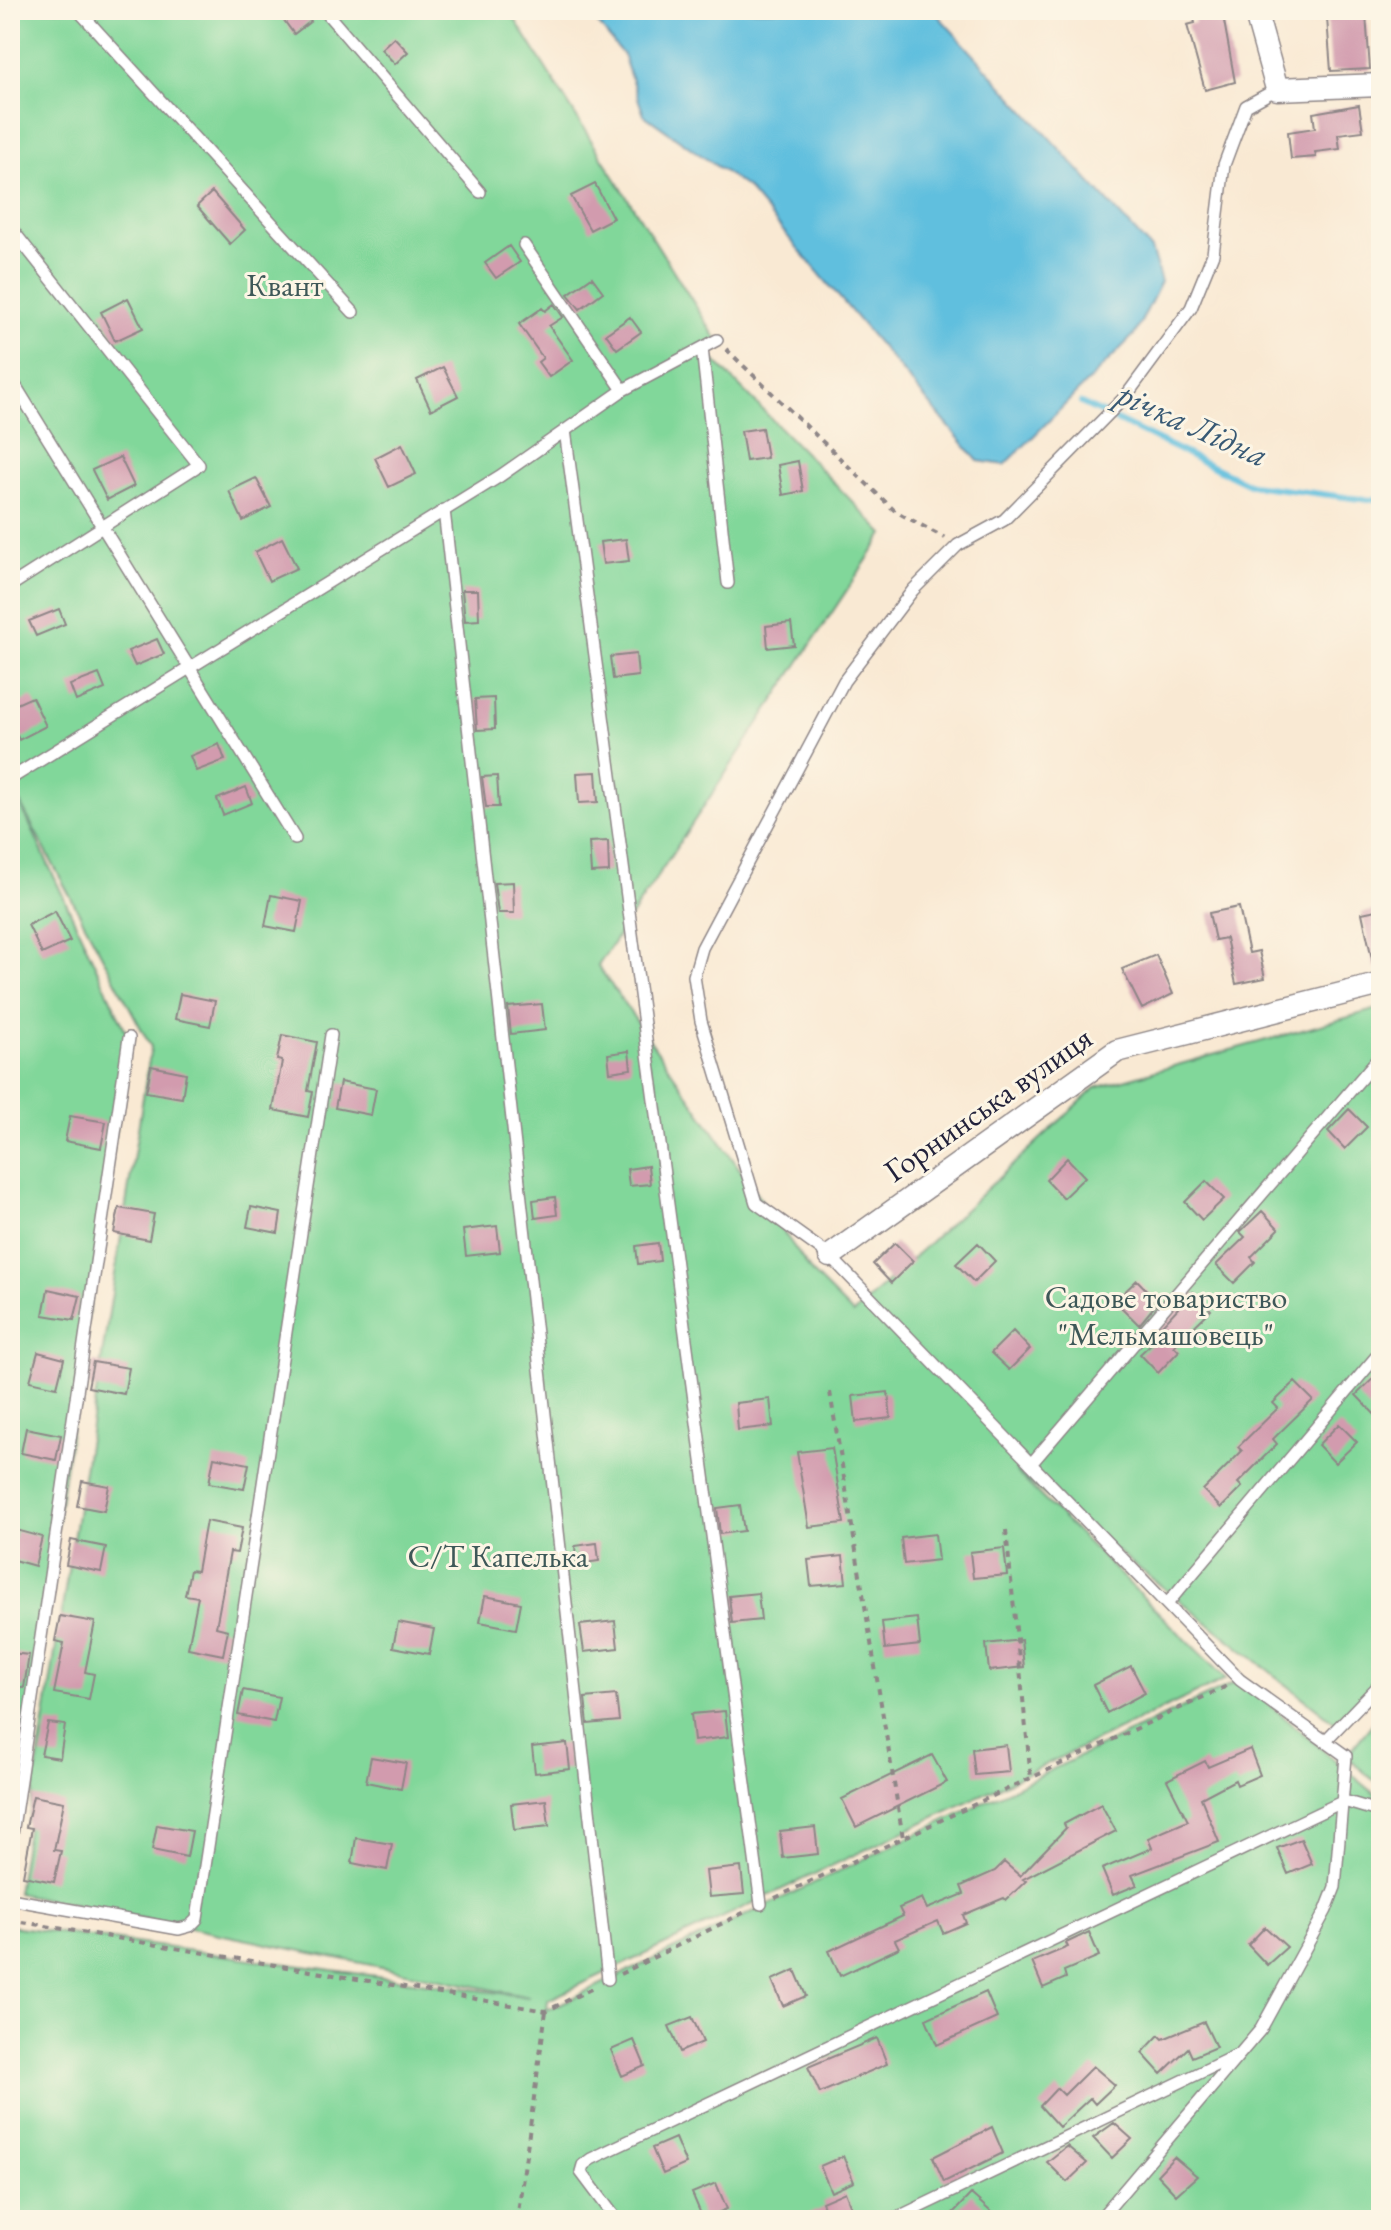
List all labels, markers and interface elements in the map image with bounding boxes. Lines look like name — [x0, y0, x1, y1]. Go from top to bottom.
park label: Квант — [246, 264, 324, 306]
water label: річка Лідна — [1106, 369, 1275, 477]
street label: Горнинська вулиця — [876, 1017, 1100, 1191]
park label: Садове товариство "Мельмашовець" — [1045, 1276, 1287, 1355]
park label: С/Т Капелька — [407, 1535, 589, 1577]

